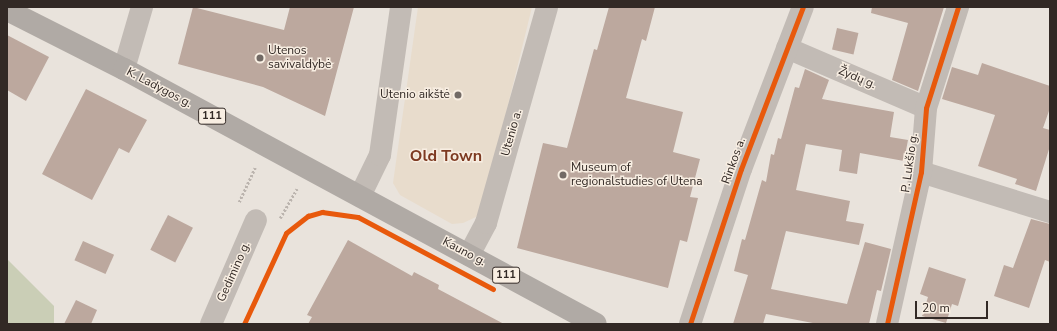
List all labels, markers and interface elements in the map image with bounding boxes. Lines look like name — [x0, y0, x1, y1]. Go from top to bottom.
place label: Utenos savivaldybė — [268, 44, 331, 72]
marker: Utenos savivaldybė — [255, 53, 265, 63]
street label: Žydų g. — [836, 64, 878, 92]
street label: K. Ladygos g. — [124, 65, 194, 111]
place label: Utenio aikštė — [380, 88, 450, 102]
marker: Utenio aikštė — [453, 90, 463, 100]
road number: 111 — [198, 107, 226, 125]
street label: Utenio a. — [499, 108, 525, 158]
street label: P. Lukšio g. — [899, 132, 921, 194]
street label: Rinkos a. — [719, 136, 749, 186]
district label: Old Town — [410, 146, 482, 166]
place label: Museum of regionalstudies of Utena — [571, 161, 703, 189]
marker: Museum of regionalstudies of Utena — [558, 170, 568, 180]
street label: Kauno g. — [440, 235, 488, 269]
street label: Gedimino g. — [214, 240, 254, 304]
road number: 111 — [492, 266, 520, 284]
scale bar — [917, 293, 990, 319]
text: 20 m — [922, 300, 950, 316]

